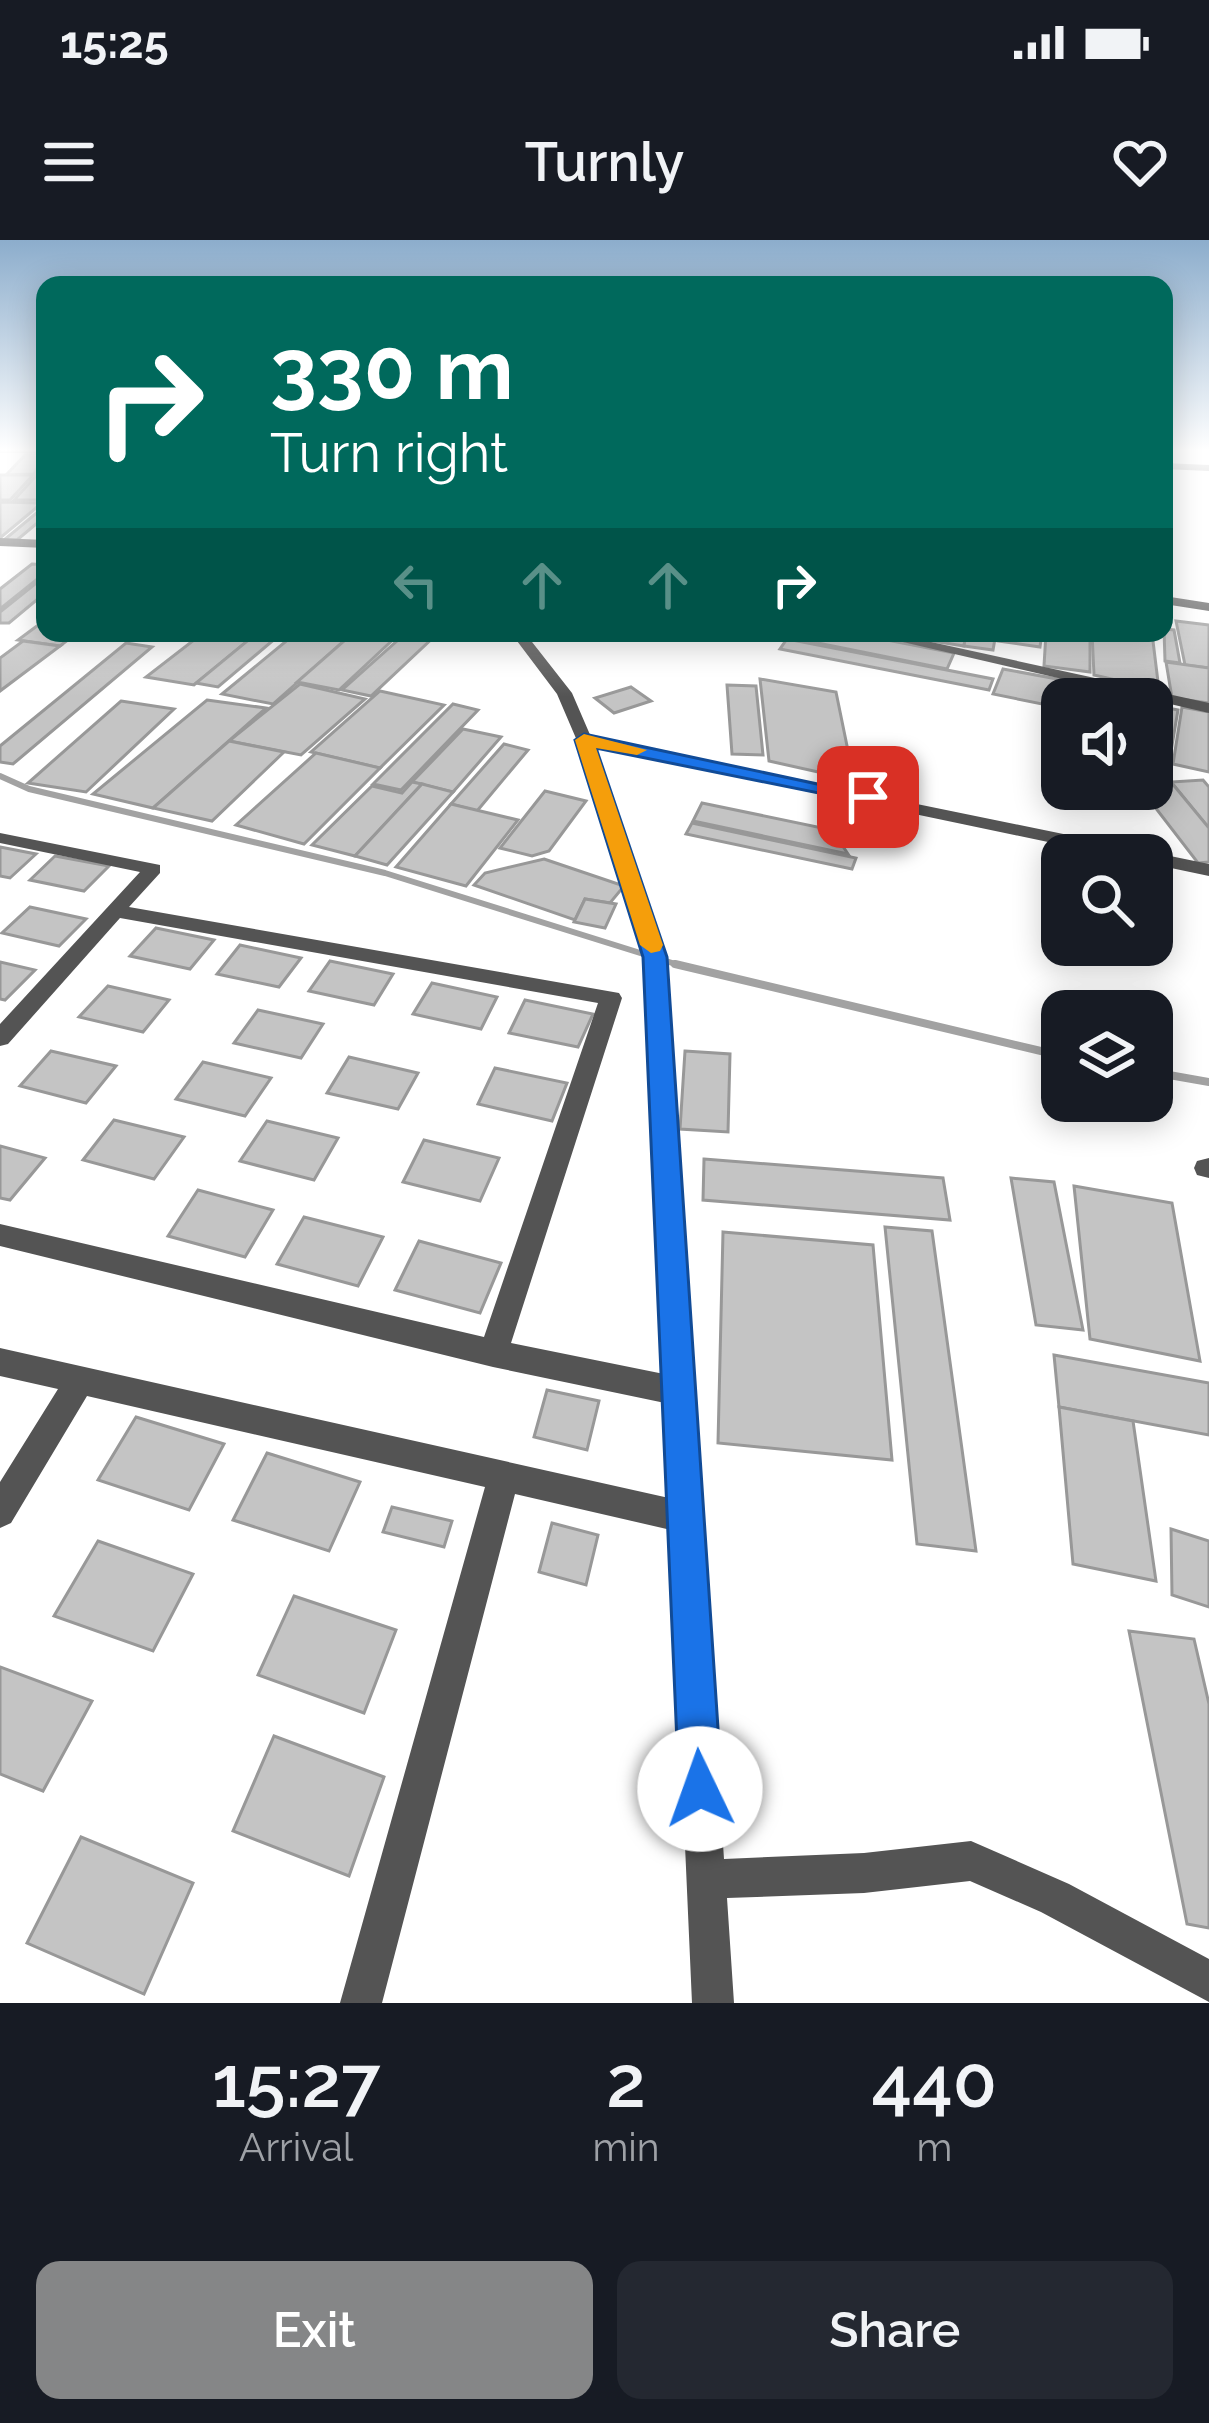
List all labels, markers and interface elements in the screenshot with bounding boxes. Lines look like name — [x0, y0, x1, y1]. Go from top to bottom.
text: 15:25 — [60, 16, 169, 69]
icon: menu — [36, 129, 102, 195]
icon: heart — [1107, 129, 1173, 195]
text: Turnly — [525, 130, 684, 194]
text: 330 m — [270, 320, 514, 419]
icon: right — [72, 324, 228, 480]
text: Turn right — [270, 421, 508, 485]
icon: left — [383, 552, 449, 618]
icon: ahead — [509, 552, 575, 618]
icon: ahead — [635, 552, 701, 618]
icon: right — [761, 552, 827, 618]
map controls — [1041, 678, 1173, 1122]
button: sound — [1041, 678, 1173, 810]
pin — [817, 746, 919, 848]
icon: arrive — [835, 764, 901, 830]
button: search — [1041, 834, 1173, 966]
button: layers — [1041, 990, 1173, 1122]
position arrow — [637, 1726, 763, 1852]
text: 15:27 — [212, 2039, 381, 2124]
text: 2 — [606, 2039, 646, 2124]
text: 440 — [872, 2039, 997, 2124]
text: Arrival — [239, 2124, 353, 2170]
text: min — [593, 2124, 660, 2170]
text: m — [916, 2124, 952, 2170]
button: Exit — [36, 2261, 593, 2399]
button: Share — [617, 2261, 1173, 2399]

